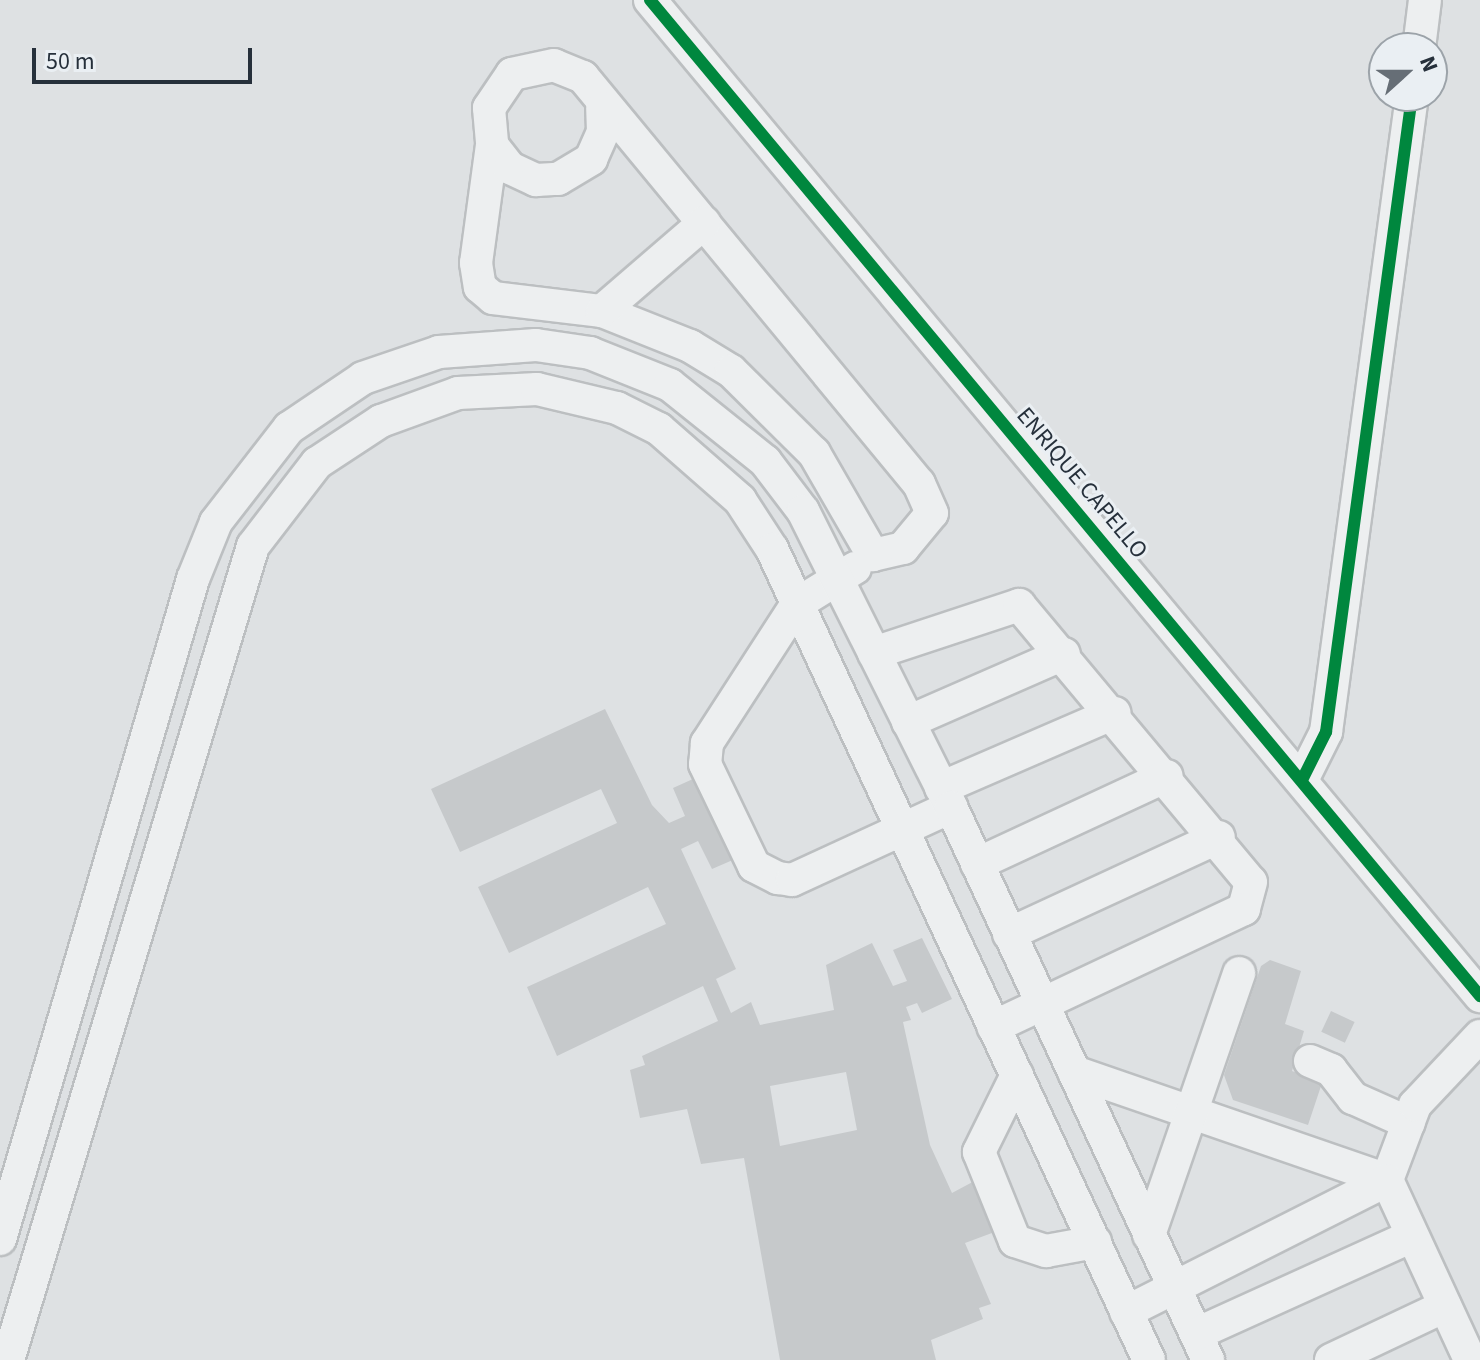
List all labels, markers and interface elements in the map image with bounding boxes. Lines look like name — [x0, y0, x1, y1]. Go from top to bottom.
scale bar — [36, 32, 256, 82]
north arrow — [1368, 32, 1448, 112]
text: 50 m — [46, 44, 95, 79]
text: N — [1411, 52, 1446, 77]
street label: ENRIQUE CAPELLO — [1010, 402, 1154, 564]

